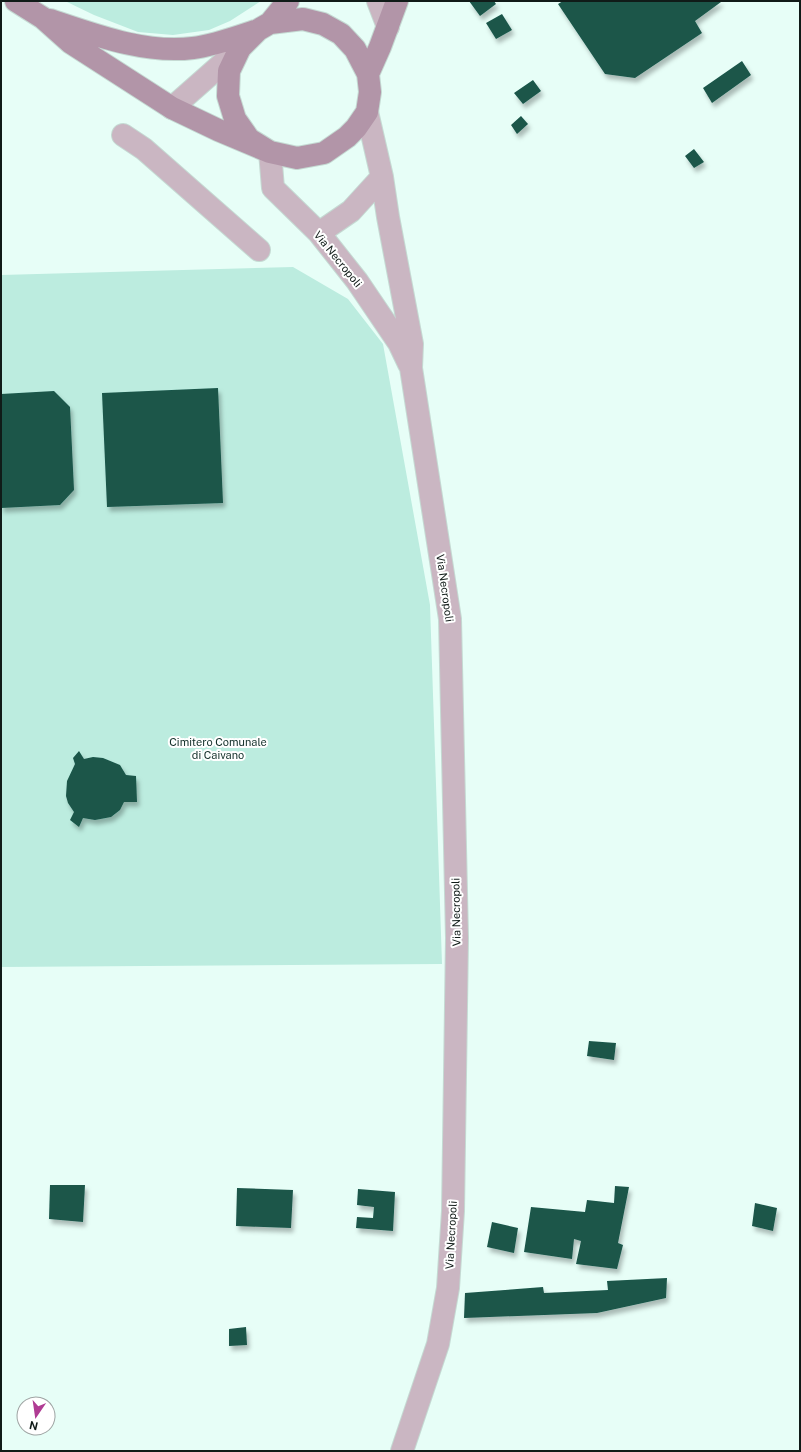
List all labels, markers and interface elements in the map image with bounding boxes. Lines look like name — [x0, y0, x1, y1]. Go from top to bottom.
street label: Via Necropoli — [312, 229, 364, 289]
street label: Via Necropoli — [434, 553, 456, 623]
park label: Cimitero Comunale di Caivano — [169, 736, 267, 761]
street label: Via Necropoli — [449, 878, 463, 946]
street label: Via Necropoli — [443, 1201, 459, 1269]
north arrow — [16, 1396, 56, 1436]
text: N — [28, 1419, 39, 1433]

